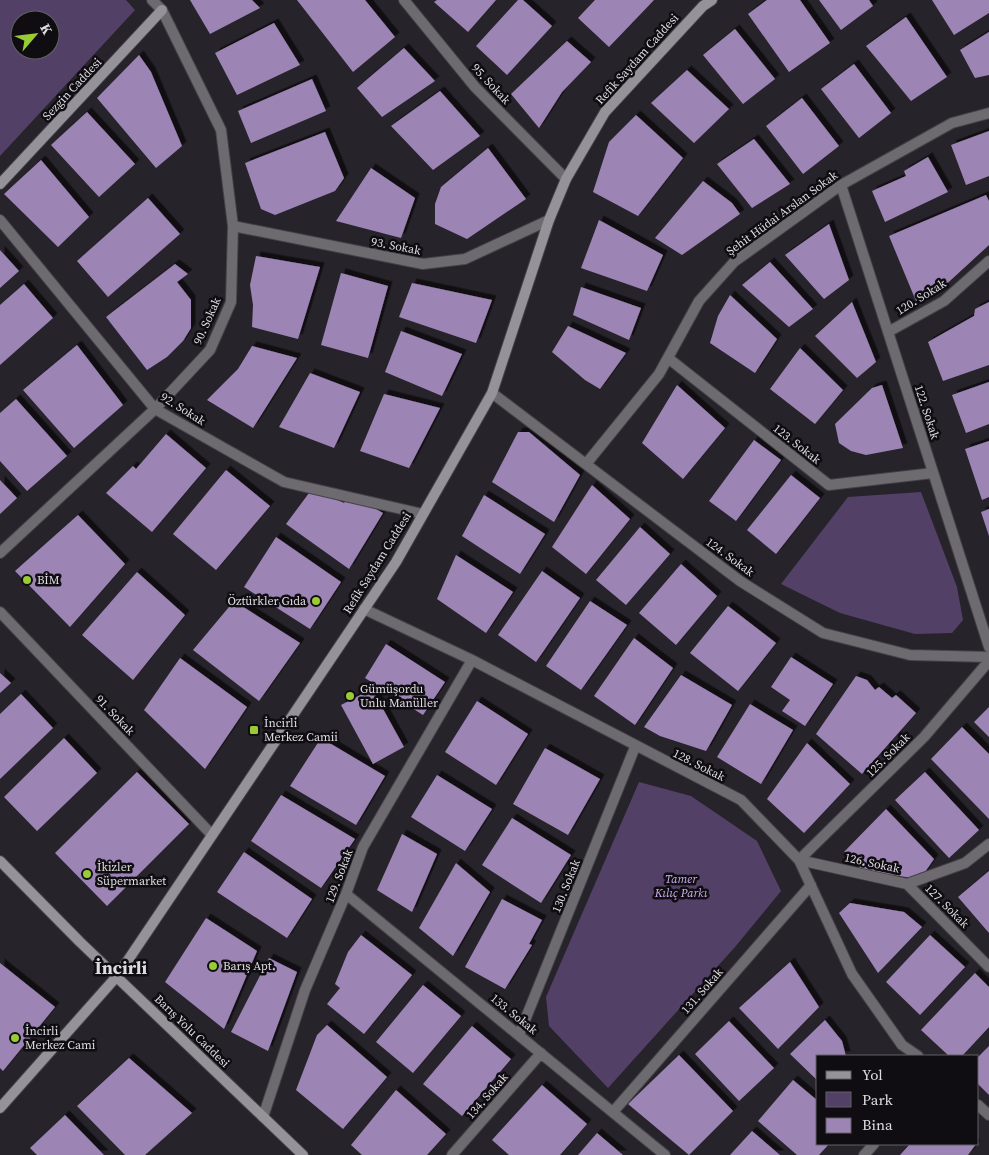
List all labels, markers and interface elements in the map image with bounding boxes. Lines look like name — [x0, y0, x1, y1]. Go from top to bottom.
north arrow — [10, 10, 60, 60]
street label: Refik Saydam Caddesi — [592, 10, 682, 108]
text: K — [35, 20, 58, 38]
street label: Sezgin Caddesi — [39, 54, 105, 124]
street label: 95. Sokak — [468, 60, 514, 108]
street label: Şehit Hüdai Arslan Sokak — [723, 167, 841, 259]
street label: 93. Sokak — [370, 233, 423, 259]
street label: 120. Sokak — [893, 275, 949, 319]
street label: 90. Sokak — [189, 294, 225, 347]
street label: 122. Sokak — [911, 383, 943, 442]
street label: 92. Sokak — [157, 389, 209, 429]
street label: 123. Sokak — [770, 420, 824, 468]
street label: Refik Saydam Caddesi — [339, 509, 415, 617]
street label: 124. Sokak — [703, 534, 758, 580]
place label: BİM — [37, 572, 60, 588]
marker: BİM — [21, 574, 33, 586]
place label: Öztürkler Gıda — [228, 593, 307, 609]
marker: Öztürkler Gıda — [310, 595, 322, 607]
place label: Gümüşordu Unlu Manüller — [360, 681, 438, 711]
marker: Gümüşordu Unlu Manüller — [344, 690, 356, 702]
street label: 91. Sokak — [92, 691, 139, 739]
place label: İncirli Merkez Camii — [264, 715, 338, 745]
marker: İncirli Merkez Camii — [248, 724, 260, 736]
street label: 125. Sokak — [862, 729, 914, 781]
street label: 128. Sokak — [670, 745, 728, 785]
street label: 129. Sokak — [321, 846, 357, 905]
street label: 126. Sokak — [843, 849, 902, 877]
street label: 130. Sokak — [548, 857, 584, 915]
place label: İkizler Süpermarket — [97, 859, 166, 889]
marker: İkizler Süpermarket — [81, 868, 93, 880]
park label: Tamer Kılıç Parkı — [654, 871, 708, 901]
street label: 127. Sokak — [921, 880, 973, 932]
district label: İncirli — [95, 955, 148, 980]
place label: Barış Apt. — [223, 958, 275, 974]
marker: Barış Apt. — [207, 960, 219, 972]
street label: 131. Sokak — [678, 964, 727, 1017]
street label: 133. Sokak — [487, 990, 541, 1038]
street label: Barış Yolu Caddesi — [151, 991, 233, 1071]
place label: İncirli Merkez Cami — [25, 1023, 96, 1053]
marker: İncirli Merkez Cami — [9, 1032, 21, 1044]
legend — [816, 1055, 979, 1145]
text: Yol — [862, 1064, 883, 1085]
street label: 134. Sokak — [463, 1069, 512, 1122]
text: Park — [862, 1089, 894, 1110]
text: Bina — [862, 1114, 893, 1135]

